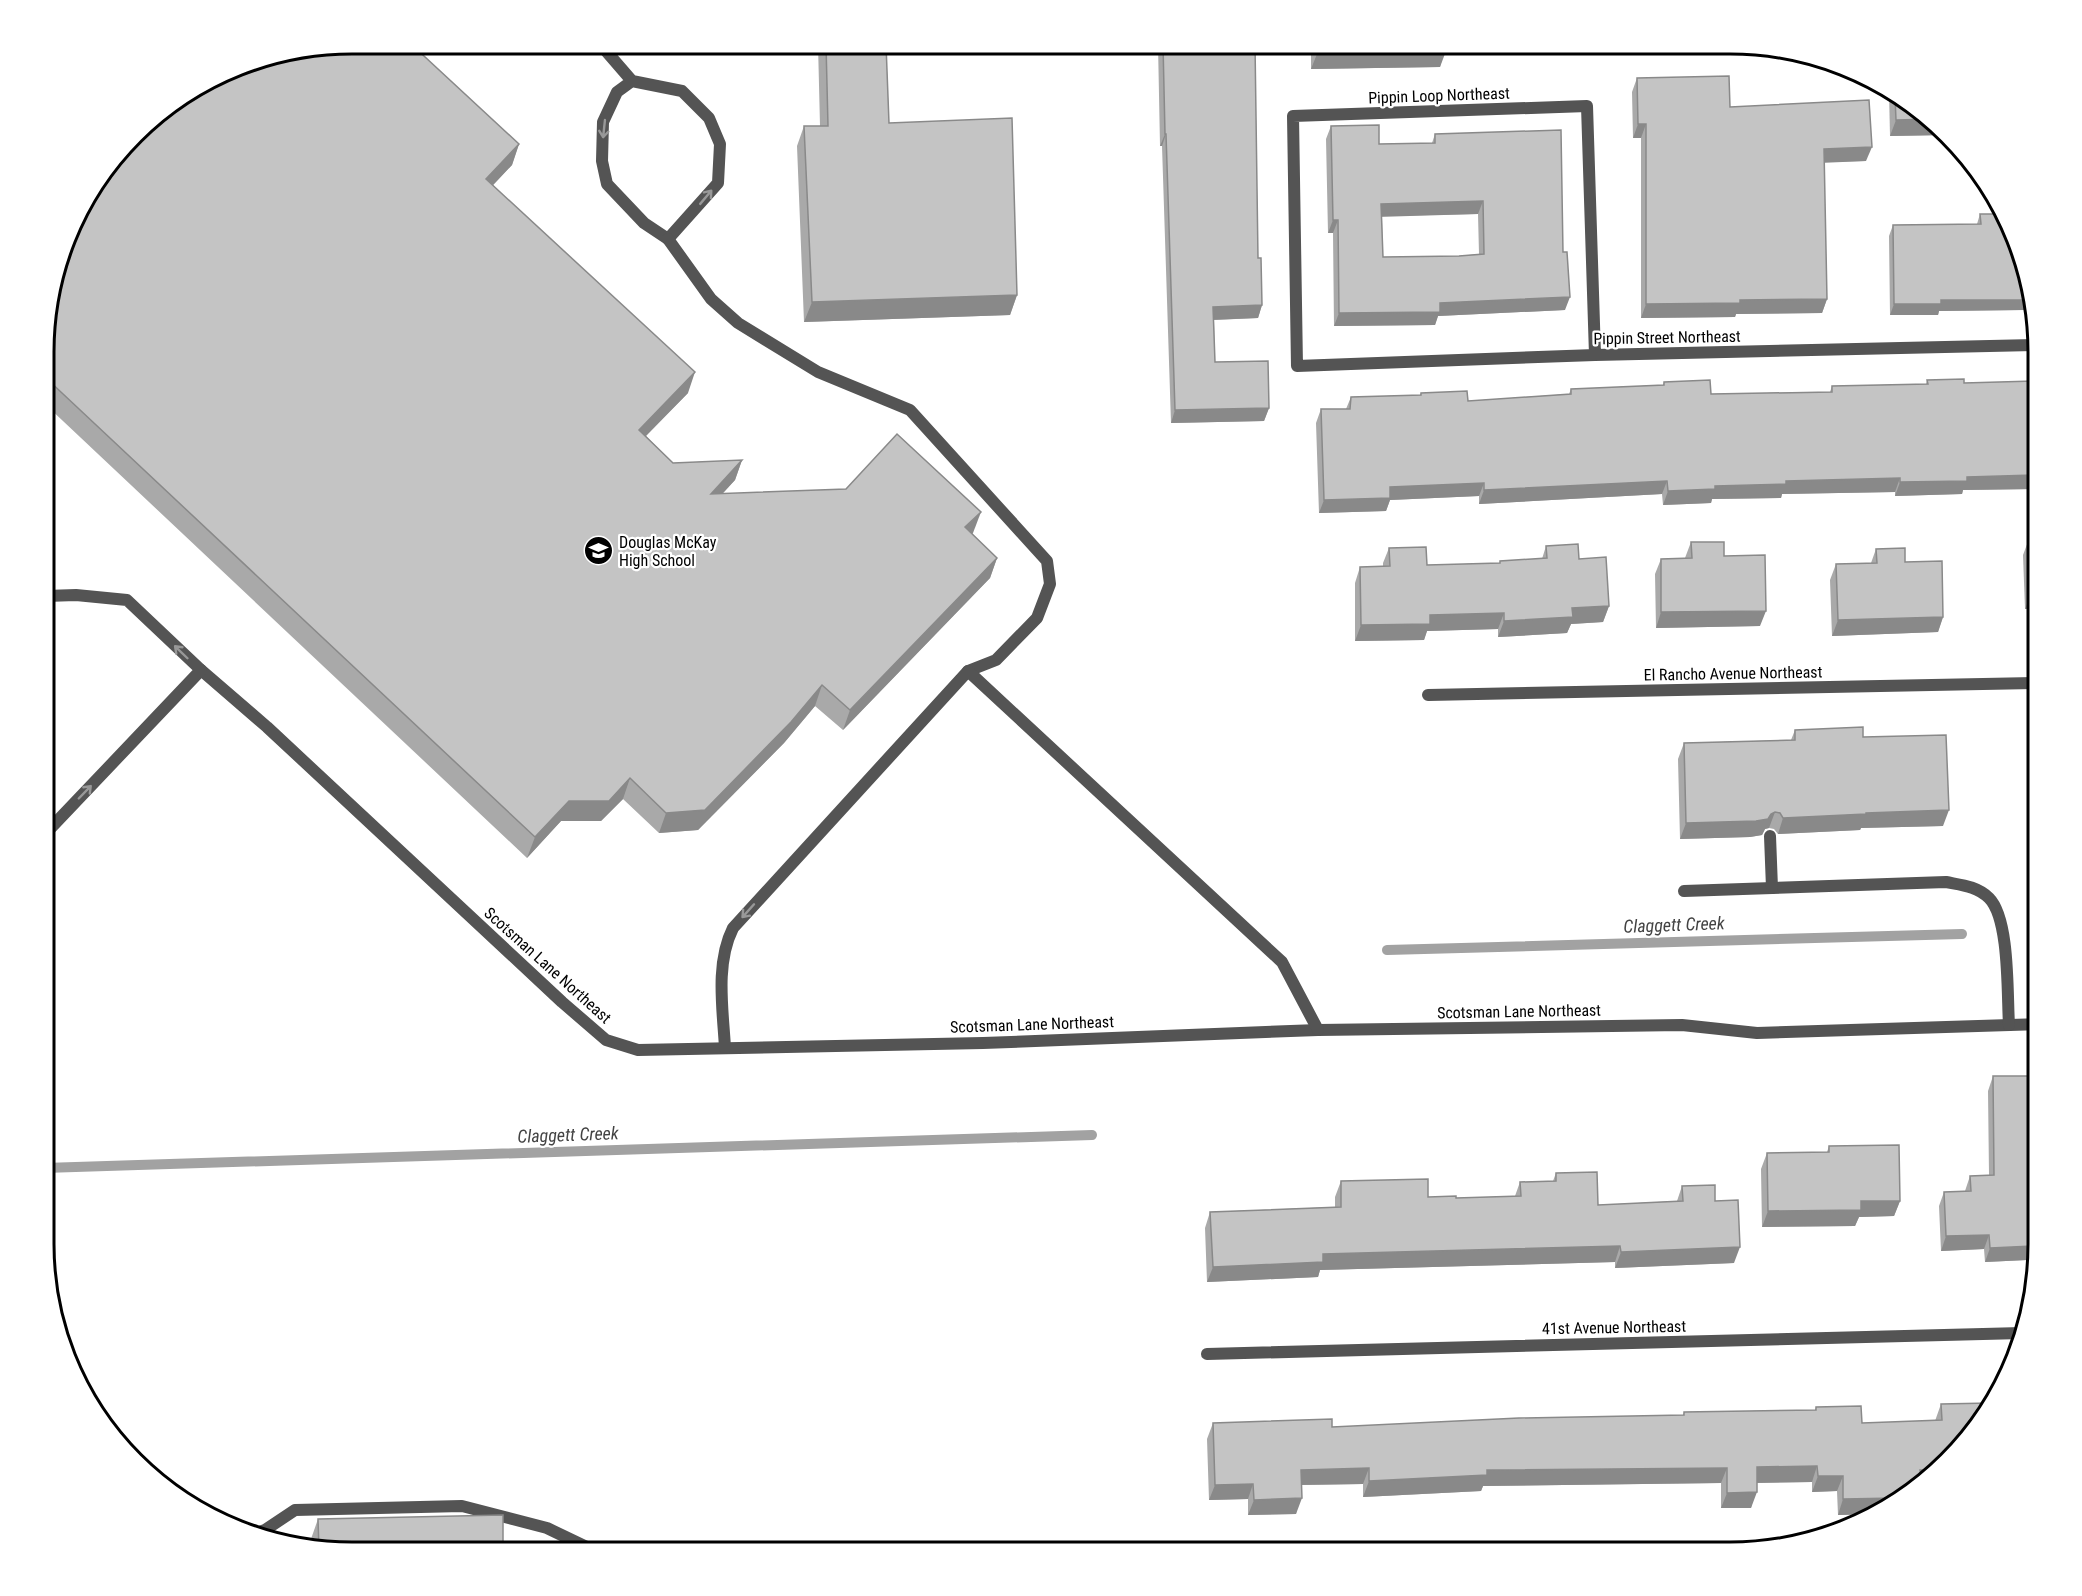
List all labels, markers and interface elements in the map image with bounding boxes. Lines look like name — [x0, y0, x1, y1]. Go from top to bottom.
street label: Pippin Loop Northeast — [1368, 84, 1510, 107]
one-way arrow — [598, 119, 609, 139]
one-way arrow — [699, 190, 713, 205]
street label: Pippin Street Northeast — [1593, 327, 1741, 348]
place label: Douglas McKay High School — [619, 533, 717, 570]
school or university icon: Douglas McKay High School — [582, 535, 614, 567]
one-way arrow — [174, 644, 189, 659]
street label: El Rancho Avenue Northeast — [1644, 662, 1823, 685]
one-way arrow — [78, 784, 92, 799]
street label: Scotsman Lane Northeast — [480, 903, 615, 1027]
one-way arrow — [741, 904, 755, 919]
water label: Claggett Creek — [1623, 912, 1726, 937]
street label: Scotsman Lane Northeast — [1437, 1001, 1601, 1022]
street label: Scotsman Lane Northeast — [950, 1012, 1115, 1037]
water label: Claggett Creek — [517, 1122, 620, 1147]
street label: 41st Avenue Northeast — [1542, 1317, 1686, 1338]

